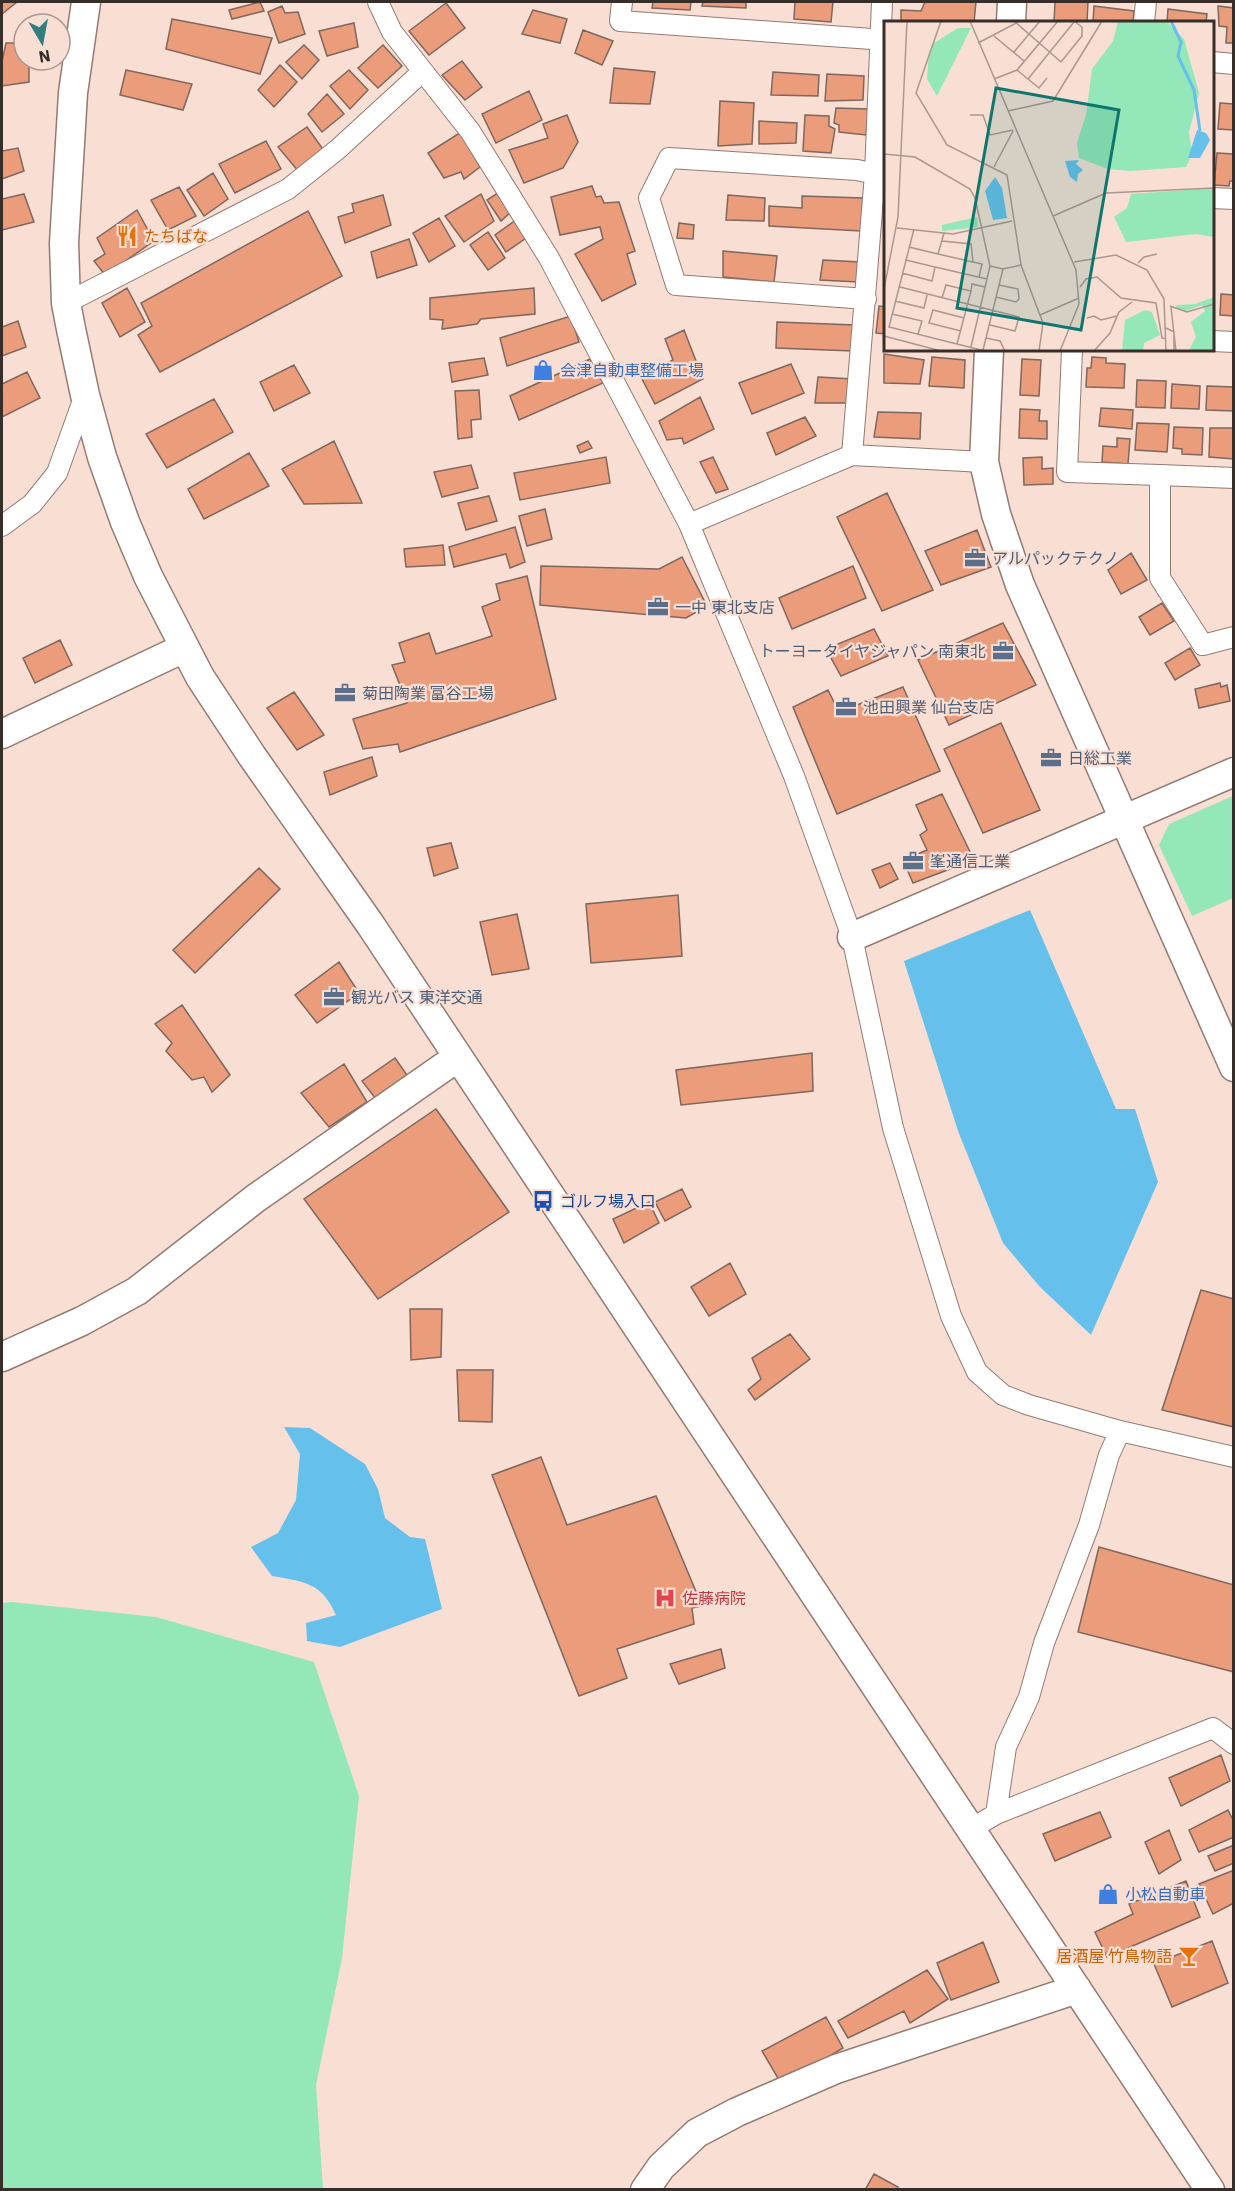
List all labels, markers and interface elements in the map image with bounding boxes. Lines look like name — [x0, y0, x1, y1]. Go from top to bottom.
north arrow — [12, 12, 72, 72]
inset map — [884, 21, 1214, 351]
text: N — [37, 46, 52, 68]
restaurant icon: たちばな — [115, 224, 139, 248]
place label: たちばな — [144, 226, 208, 246]
shop icon: 会津自動車整備工場 — [531, 358, 555, 382]
place label: 会津自動車整備工場 — [560, 360, 704, 380]
office icon: アルパックテクノ — [963, 546, 987, 570]
place label: アルパックテクノ — [992, 548, 1119, 568]
office icon: 一中 東北支店 — [646, 595, 670, 619]
place label: 一中 東北支店 — [675, 597, 775, 617]
office icon: トーヨータイヤジャパン 南東北 — [991, 639, 1015, 663]
place label: トーヨータイヤジャパン 南東北 — [759, 641, 986, 661]
office icon: 菊田陶業 富谷工場 — [333, 681, 357, 705]
place label: 菊田陶業 富谷工場 — [362, 683, 494, 703]
office icon: 池田興業 仙台支店 — [834, 695, 858, 719]
place label: 池田興業 仙台支店 — [863, 697, 995, 717]
office icon: 日総工業 — [1039, 746, 1063, 770]
place label: 日総工業 — [1068, 748, 1132, 768]
office icon: 峯通信工業 — [901, 849, 925, 873]
place label: 峯通信工業 — [930, 851, 1010, 871]
office icon: 観光バス 東洋交通 — [322, 985, 346, 1009]
place label: 観光バス 東洋交通 — [351, 987, 483, 1007]
bus stop icon: ゴルフ場入口 — [531, 1189, 555, 1213]
place label: ゴルフ場入口 — [560, 1191, 656, 1211]
hospital icon: 佐藤病院 — [653, 1586, 677, 1610]
place label: 佐藤病院 — [682, 1588, 746, 1608]
shop icon: 小松自動車 — [1096, 1882, 1120, 1906]
place label: 小松自動車 — [1125, 1884, 1205, 1904]
bar icon: 居酒屋 竹鳥物語 — [1177, 1944, 1201, 1968]
place label: 居酒屋 竹鳥物語 — [1056, 1946, 1172, 1966]

